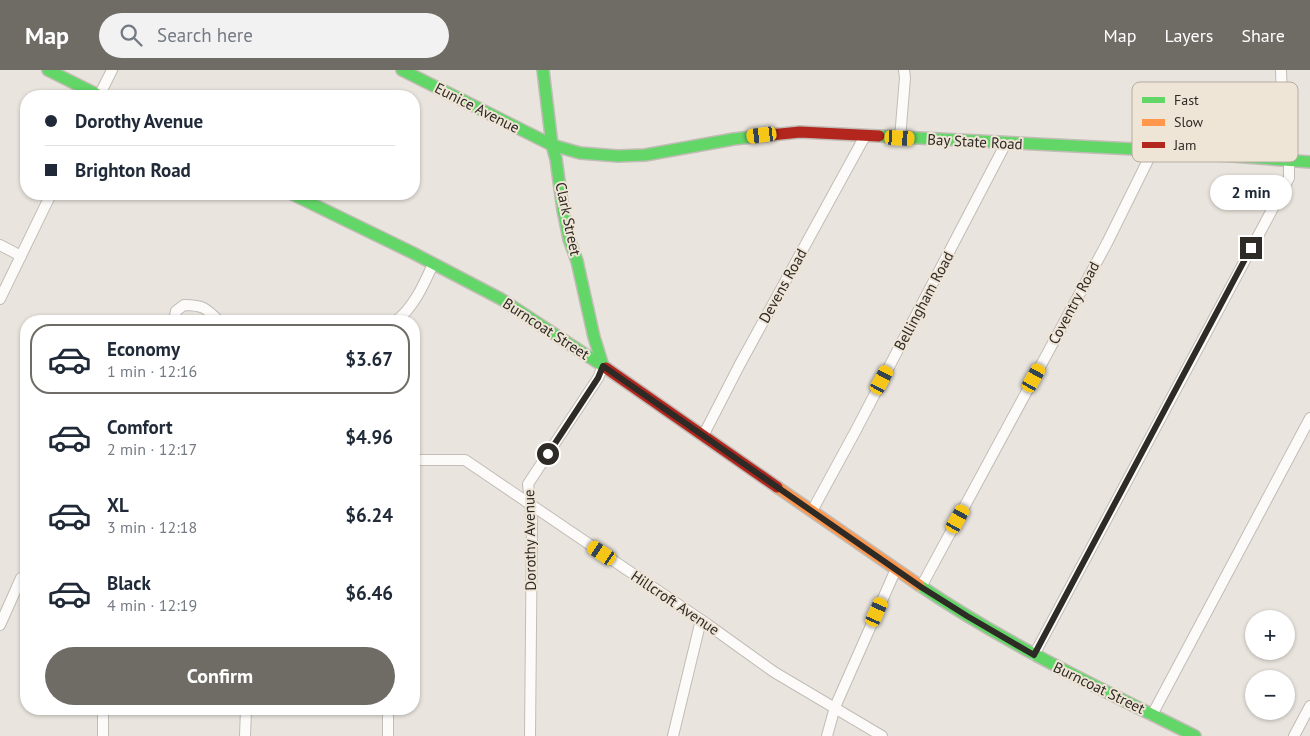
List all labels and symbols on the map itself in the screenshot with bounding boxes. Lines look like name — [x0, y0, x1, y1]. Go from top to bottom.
street label: Eunice Avenue — [432, 78, 523, 137]
legend — [1132, 82, 1298, 162]
text: Fast — [1174, 91, 1199, 109]
text: Slow — [1174, 113, 1204, 131]
car — [746, 126, 777, 144]
car — [884, 130, 915, 146]
street label: Bay State Road — [927, 130, 1023, 153]
text: Jam — [1173, 136, 1196, 154]
callout: 2 min — [1210, 176, 1292, 210]
street label: Clark Street — [551, 180, 586, 257]
route end — [1240, 237, 1262, 259]
street label: Devens Road — [754, 245, 811, 326]
street label: Bellingham Road — [890, 248, 958, 353]
street label: Coventry Road — [1044, 258, 1103, 347]
street label: Burncoat Street — [499, 294, 593, 364]
car — [1020, 361, 1047, 395]
car — [868, 363, 895, 397]
route start — [537, 443, 559, 465]
street label: Dorothy Avenue — [519, 489, 540, 591]
car — [944, 502, 971, 536]
car — [585, 538, 618, 568]
street label: Hillcroft Avenue — [627, 566, 723, 639]
car — [864, 595, 889, 629]
street label: Burncoat Street — [1050, 657, 1148, 718]

